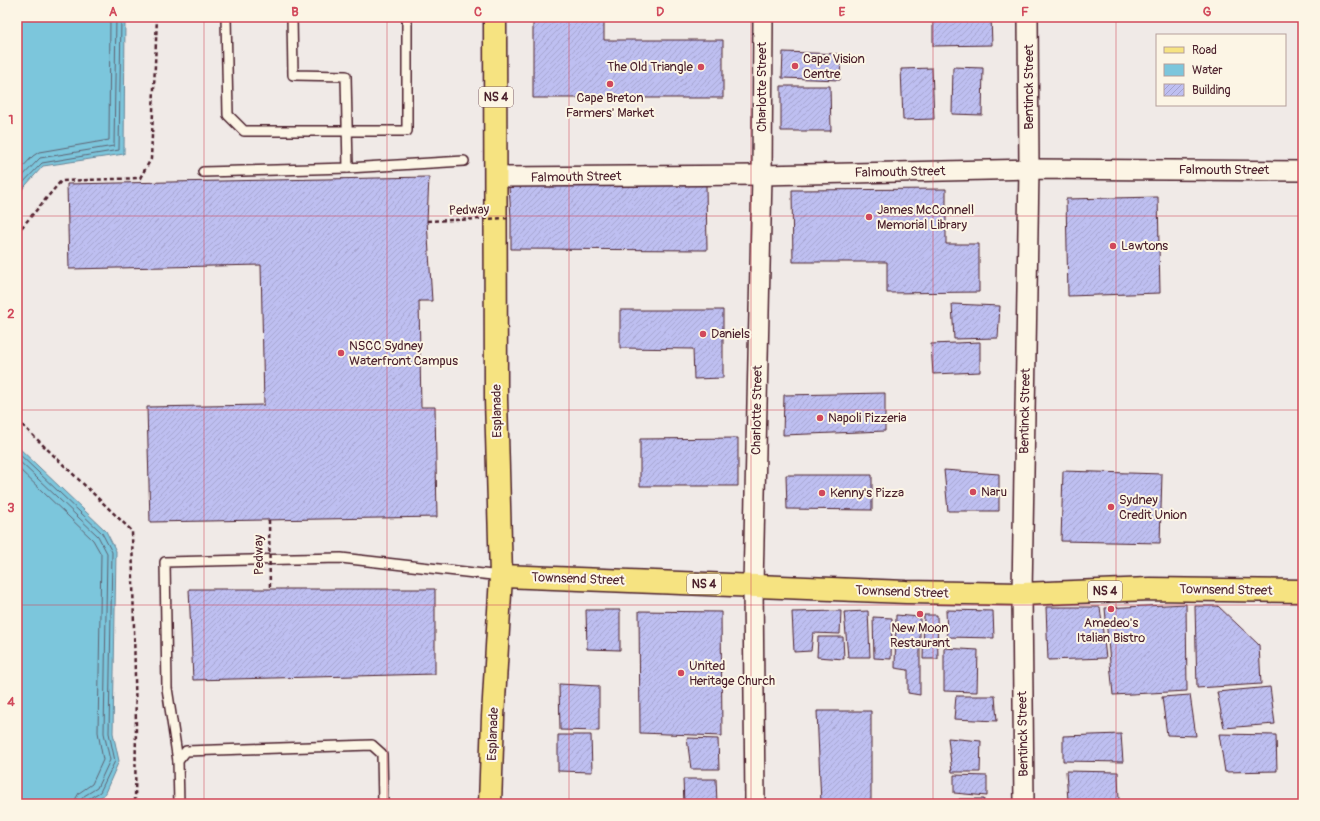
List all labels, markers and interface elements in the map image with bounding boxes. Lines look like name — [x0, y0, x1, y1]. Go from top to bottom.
text: A — [109, 4, 118, 20]
text: B — [291, 4, 299, 20]
text: C — [474, 4, 482, 20]
text: D — [656, 4, 664, 20]
text: E — [839, 4, 846, 20]
text: F — [1021, 4, 1029, 20]
text: G — [1203, 4, 1212, 20]
legend — [1156, 34, 1286, 106]
street label: Charlotte Street — [754, 41, 770, 132]
street label: Bentinck Street — [1021, 43, 1037, 130]
text: Road — [1192, 43, 1217, 58]
place label: Cape Vision Centre — [803, 51, 865, 82]
place label: The Old Triangle — [607, 59, 694, 75]
marker: Cape Vision Centre — [790, 61, 800, 71]
marker: The Old Triangle — [696, 62, 706, 72]
text: Water — [1192, 63, 1223, 78]
marker: Cape Breton Farmers' Market — [605, 79, 615, 89]
text: Building — [1192, 83, 1231, 98]
road number: NS 4 — [479, 87, 513, 107]
place label: Cape Breton Farmers' Market — [566, 90, 655, 121]
text: 1 — [8, 112, 14, 128]
street label: Falmouth Street — [1179, 162, 1270, 178]
street label: Falmouth Street — [855, 163, 946, 181]
street label: Falmouth Street — [531, 168, 622, 186]
street label: Pedway — [449, 201, 490, 219]
place label: James McConnell Memorial Library — [877, 202, 974, 233]
marker: James McConnell Memorial Library — [864, 212, 874, 222]
place label: Lawtons — [1121, 238, 1168, 254]
marker: Lawtons — [1108, 241, 1118, 251]
text: 2 — [7, 306, 15, 322]
place label: Daniels — [711, 326, 750, 342]
marker: Daniels — [698, 329, 708, 339]
place label: NSCC Sydney Waterfront Campus — [349, 338, 458, 369]
marker: NSCC Sydney Waterfront Campus — [336, 348, 346, 358]
street label: Charlotte Street — [748, 364, 766, 455]
street label: Bentinck Street — [1016, 367, 1034, 454]
street label: Esplanade — [489, 383, 505, 438]
place label: Napoli Pizzeria — [828, 410, 907, 426]
marker: Napoli Pizzeria — [815, 413, 825, 423]
place label: Naru — [981, 484, 1007, 500]
place label: Kenny's Pizza — [830, 485, 904, 501]
marker: Naru — [968, 487, 978, 497]
marker: Kenny's Pizza — [817, 488, 827, 498]
place label: Sydney Credit Union — [1119, 492, 1187, 523]
text: 3 — [7, 500, 15, 516]
marker: Sydney Credit Union — [1106, 502, 1116, 512]
street label: Pedway — [251, 534, 267, 575]
street label: Townsend Street — [531, 569, 626, 589]
road number: NS 4 — [687, 574, 721, 594]
road number: NS 4 — [1088, 581, 1122, 601]
street label: Townsend Street — [1179, 581, 1273, 599]
street label: Townsend Street — [855, 582, 950, 602]
marker: Amedeo's Italian Bistro — [1106, 604, 1116, 614]
marker: New Moon Restaurant — [915, 609, 925, 619]
place label: Amedeo's Italian Bistro — [1077, 615, 1145, 646]
place label: New Moon Restaurant — [890, 620, 951, 651]
place label: United Heritage Church — [689, 658, 775, 689]
marker: United Heritage Church — [676, 668, 686, 678]
street label: Bentinck Street — [1014, 690, 1032, 777]
text: 4 — [7, 694, 15, 710]
street label: Esplanade — [484, 706, 502, 761]

